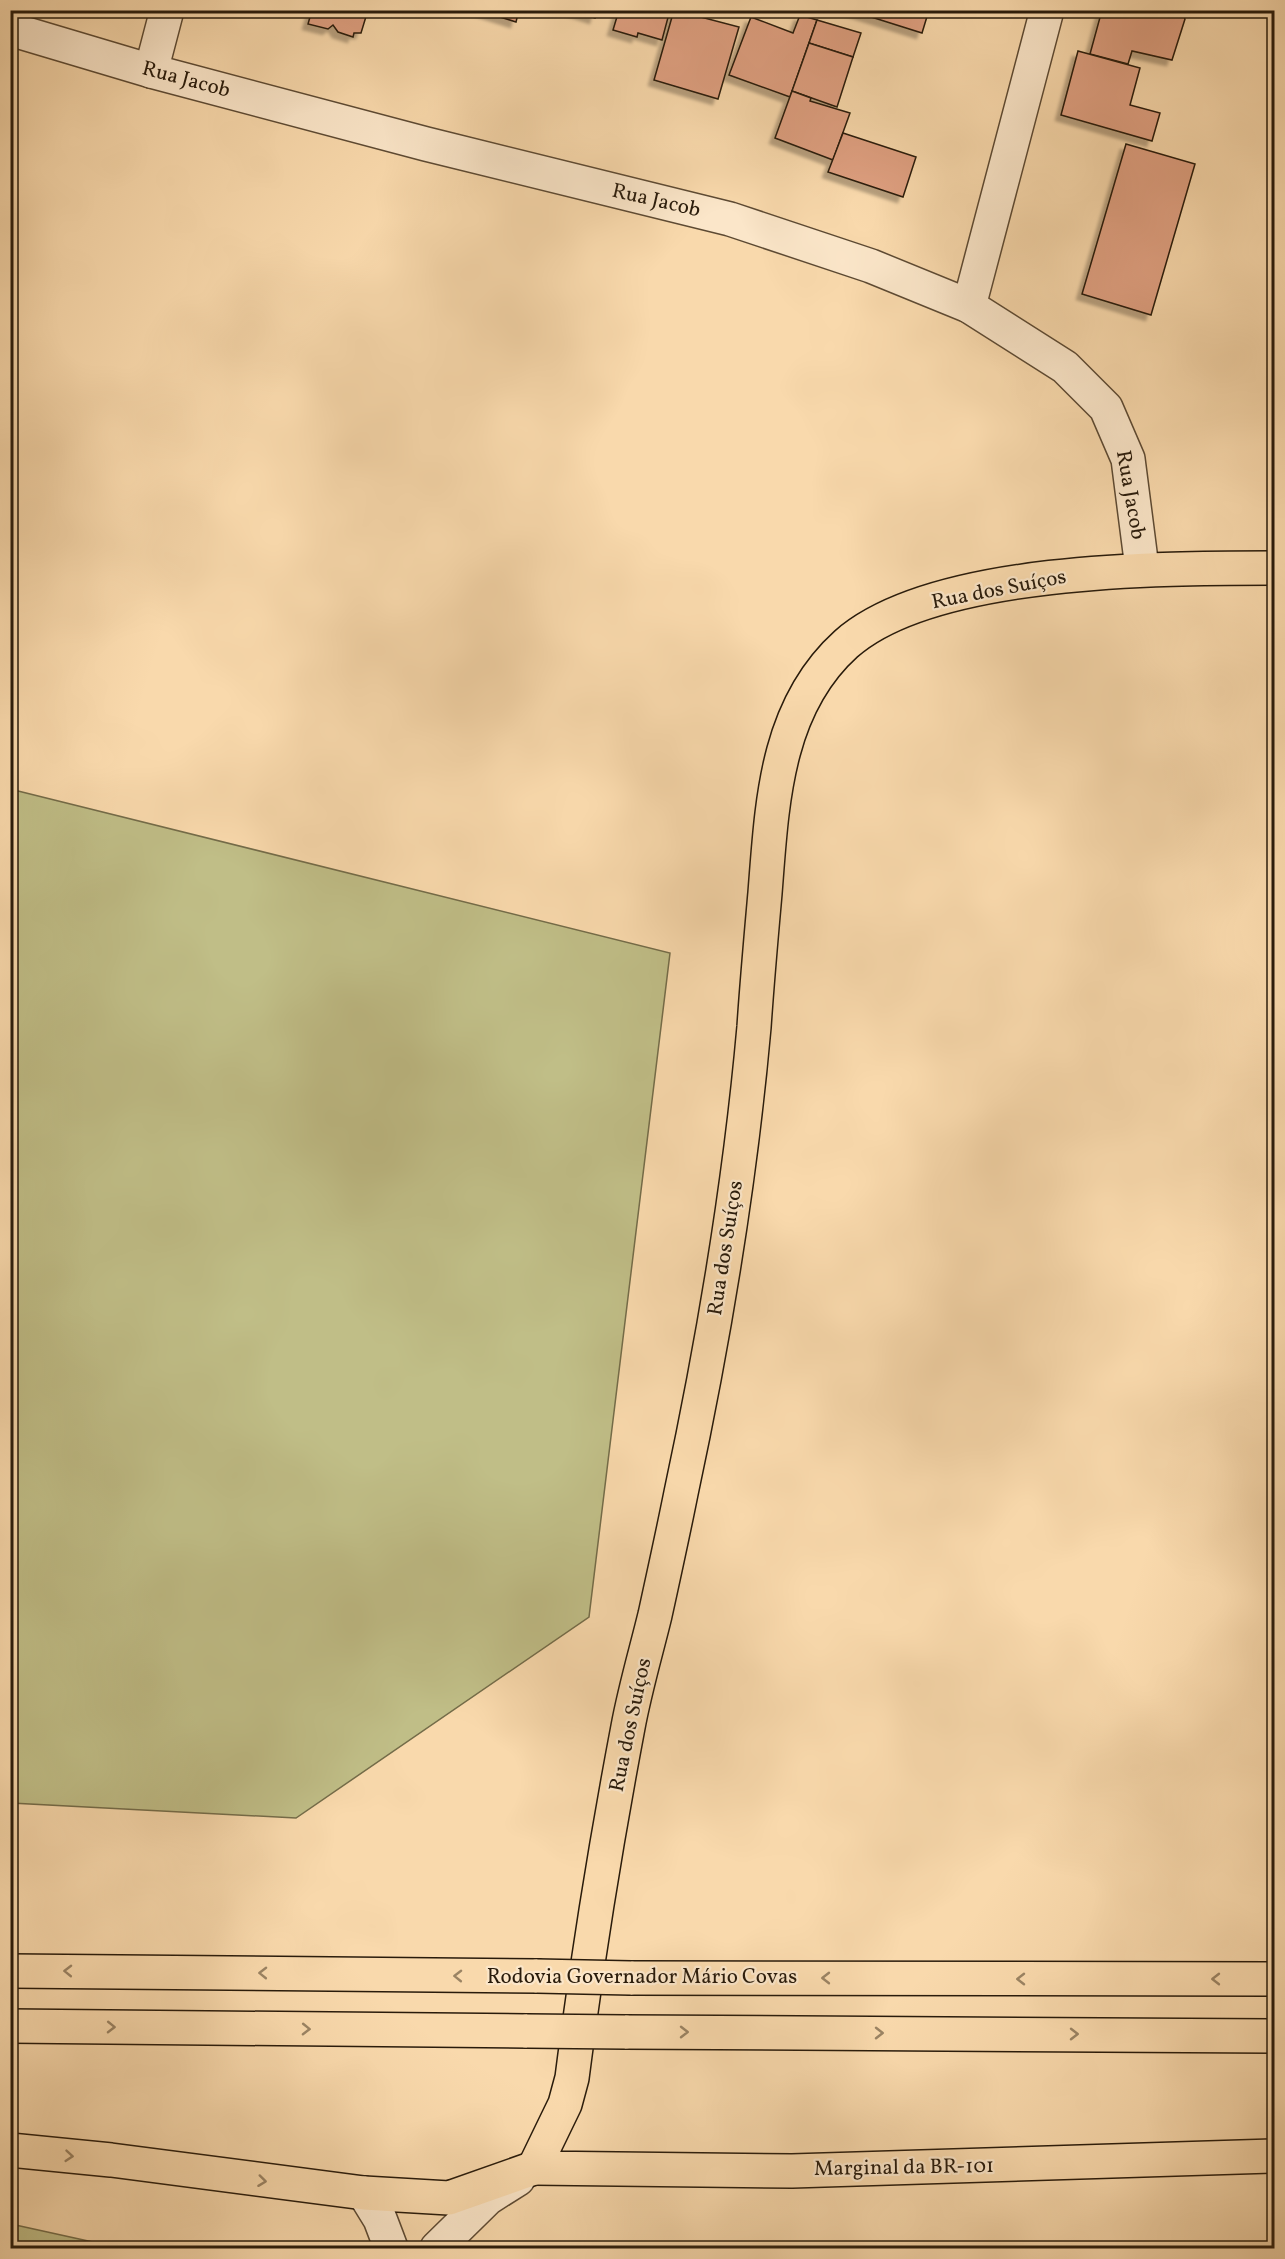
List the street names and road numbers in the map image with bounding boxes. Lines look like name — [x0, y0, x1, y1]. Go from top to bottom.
street label: Rua Jacob — [139, 54, 233, 106]
street label: Rua Jacob — [609, 177, 703, 225]
street label: Rua Jacob — [1108, 448, 1152, 542]
street label: Rua dos Suíços — [929, 563, 1069, 617]
street label: Rua dos Suíços — [701, 1178, 751, 1318]
street label: Rua dos Suíços — [603, 1655, 659, 1795]
street label: Rodovia Governador Mário Covas — [487, 1963, 797, 1992]
street label: Marginal da BR-101 — [814, 2152, 994, 2184]

